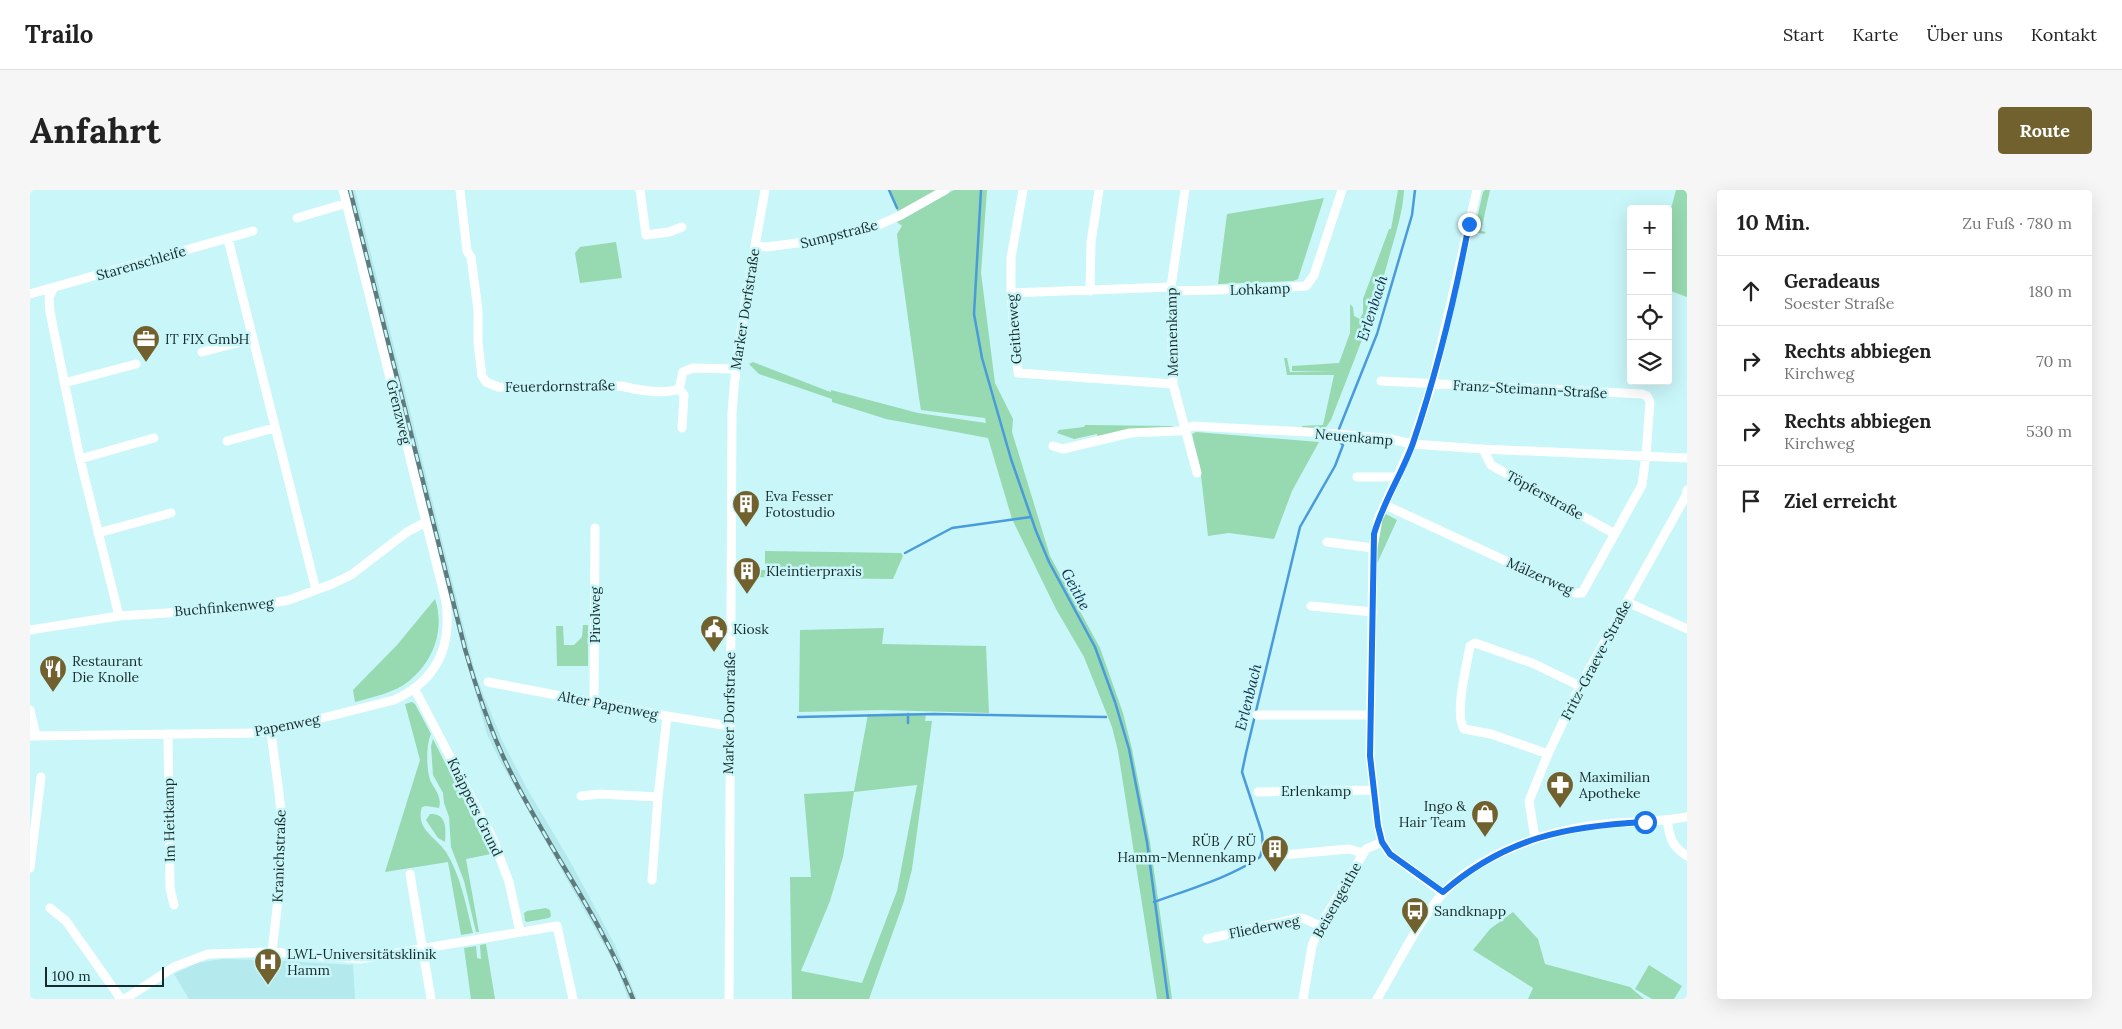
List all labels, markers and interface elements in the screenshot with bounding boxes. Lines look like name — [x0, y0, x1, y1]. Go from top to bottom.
text: Trailo — [25, 19, 93, 50]
text: Start — [1783, 23, 1824, 46]
text: Karte — [1852, 23, 1898, 46]
text: Über uns — [1926, 23, 2003, 46]
text: Kontakt — [2031, 23, 2097, 46]
button: Route — [1998, 107, 2092, 154]
text: Anfahrt — [30, 108, 161, 153]
map controls — [1627, 205, 1672, 385]
button: + — [1627, 205, 1672, 250]
text: 10 Min. — [1737, 209, 1810, 236]
route end — [1458, 213, 1481, 236]
text: Zu Fuß · 780 m — [1962, 213, 2072, 233]
street label: Sumpstraße — [798, 216, 880, 252]
street label: Starenschleife — [94, 241, 188, 284]
street label: Marker Dorfstraße — [727, 247, 764, 371]
button: − — [1627, 250, 1672, 295]
text: Geradeaus — [1784, 269, 1880, 293]
water label: Erlenbach — [1352, 272, 1392, 343]
icon: ahead — [1737, 277, 1765, 305]
street label: Lohkamp — [1230, 279, 1290, 299]
text: 180 m — [2029, 281, 2072, 301]
street label: Mennenkamp — [1162, 287, 1182, 377]
street label: Geitheweg — [1003, 293, 1025, 365]
text: Soester Straße — [1784, 293, 1894, 313]
button: locate — [1627, 295, 1672, 340]
office icon: IT FIX GmbH — [131, 324, 161, 363]
place label: IT FIX GmbH — [165, 330, 249, 348]
text: Rechts abbiegen — [1784, 339, 1931, 363]
button: layers — [1627, 340, 1672, 385]
icon: right — [1737, 347, 1765, 375]
text: 70 m — [2036, 351, 2072, 371]
text: Kirchweg — [1784, 363, 1854, 383]
street label: Feuerdornstraße — [505, 376, 616, 396]
street label: Franz-Steimann-Straße — [1452, 376, 1608, 402]
street label: Grenzweg — [382, 378, 416, 447]
text: Rechts abbiegen — [1784, 409, 1931, 433]
icon: right — [1737, 417, 1765, 445]
text: 530 m — [2026, 421, 2072, 441]
street label: Neuenkamp — [1314, 425, 1394, 449]
text: Kirchweg — [1784, 433, 1854, 453]
street label: Töpferstraße — [1503, 466, 1587, 524]
place label: Eva Fesser Fotostudio — [765, 487, 835, 521]
icon: arrive — [1737, 487, 1765, 515]
building icon: Eva Fesser Fotostudio — [731, 489, 761, 528]
text: Ziel erreicht — [1784, 489, 1897, 513]
street label: Mälzerweg — [1504, 553, 1576, 599]
building icon: Kleintierpraxis — [732, 556, 762, 595]
place label: Kleintierpraxis — [766, 562, 862, 580]
water label: Geithe — [1057, 565, 1095, 613]
street label: Pirolweg — [586, 586, 604, 643]
street label: Buchfinkenweg — [174, 594, 275, 620]
street label: Fritz-Graeve-Straße — [1557, 597, 1635, 723]
public building icon: Kiosk — [699, 614, 729, 653]
place label: Kiosk — [733, 620, 769, 638]
street label: Marker Dorfstraße — [719, 651, 739, 774]
place label: Restaurant Die Knolle — [72, 652, 143, 686]
restaurant icon: Restaurant Die Knolle — [38, 654, 68, 693]
water label: Erlenbach — [1231, 661, 1266, 732]
street label: Alter Papenweg — [555, 686, 660, 724]
street label: Papenweg — [253, 710, 321, 740]
street label: Knäppers Grund — [443, 755, 507, 859]
place label: Maximilian Apotheke — [1578, 768, 1651, 802]
pharmacy icon: Maximilian Apotheke — [1545, 770, 1575, 809]
street label: Im Heitkamp — [159, 778, 179, 862]
street label: Erlenkamp — [1281, 782, 1351, 800]
place label: Ingo & Hair Team — [1399, 797, 1466, 831]
shop icon: Ingo & Hair Team — [1470, 799, 1500, 838]
street label: Kranichstraße — [268, 809, 290, 903]
route start — [1634, 811, 1657, 834]
place label: RÜB / RÜ Hamm-Mennenkamp — [1117, 832, 1256, 866]
building icon: RÜB / RÜ Hamm-Mennenkamp — [1260, 834, 1290, 873]
street label: Beisengeithe — [1309, 859, 1365, 941]
bus stop icon: Sandknapp — [1400, 896, 1430, 935]
place label: Sandknapp — [1434, 902, 1506, 920]
street label: Fliederweg — [1227, 911, 1301, 943]
place label: LWL-Universitätsklinik Hamm — [287, 945, 437, 979]
hospital icon: LWL-Universitätsklinik Hamm — [253, 947, 283, 986]
scale bar — [45, 964, 164, 987]
text: 100 m — [52, 967, 91, 985]

